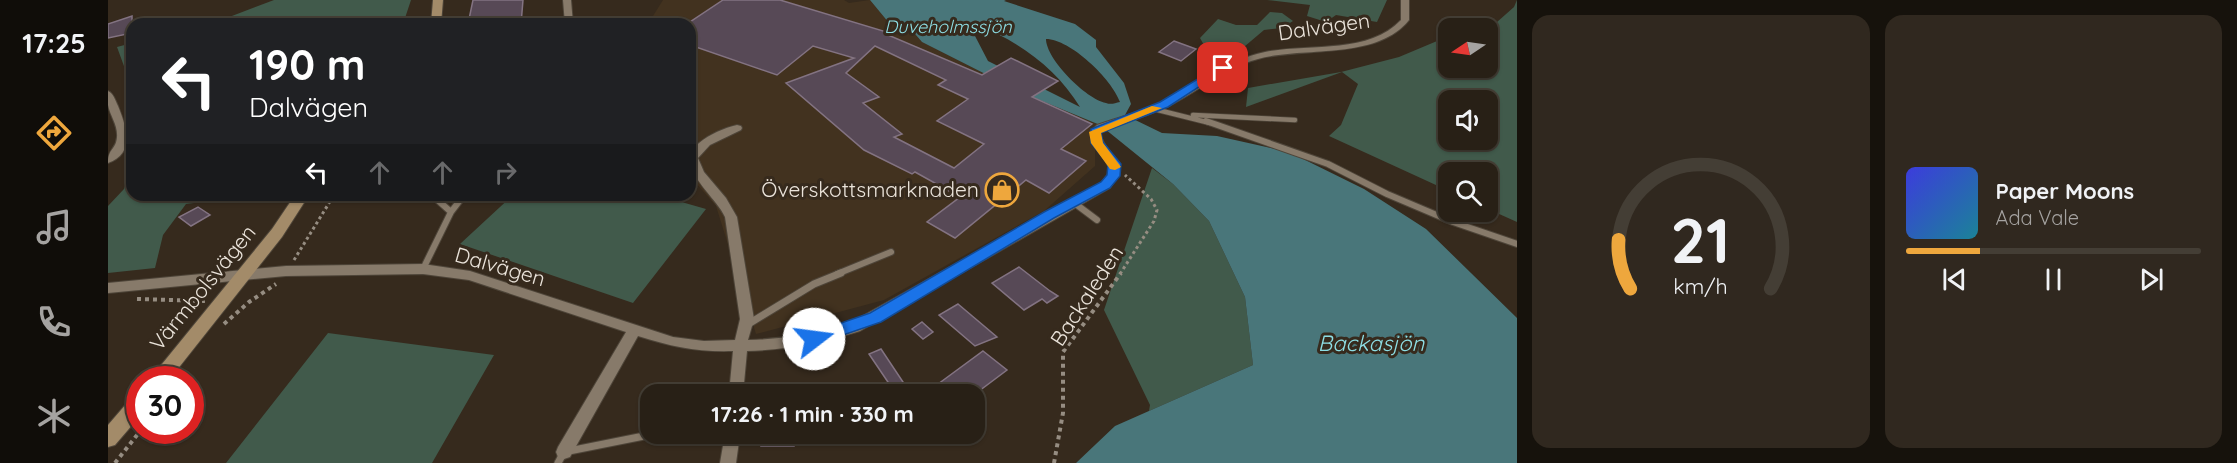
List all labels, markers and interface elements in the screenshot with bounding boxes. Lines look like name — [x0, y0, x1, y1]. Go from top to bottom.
street label: Dalvägen — [1276, 7, 1372, 45]
water label: Duveholmssjön — [884, 15, 1012, 38]
north arrow — [1438, 18, 1498, 78]
map controls — [1438, 18, 1498, 222]
text: 17:25 — [22, 26, 86, 60]
text: 190 m — [249, 38, 365, 91]
icon: left — [150, 42, 228, 120]
pin — [1197, 42, 1248, 93]
icon: arrive — [1206, 51, 1239, 84]
text: Dalvägen — [249, 90, 368, 124]
button: sound — [1438, 90, 1498, 150]
icon: directions — [33, 112, 75, 154]
icon: left — [300, 156, 333, 189]
icon: ahead — [363, 156, 396, 189]
icon: ahead — [426, 156, 459, 189]
icon: right — [489, 156, 522, 189]
button: search — [1438, 162, 1498, 222]
shop icon: Överskottsmarknaden — [984, 172, 1020, 208]
place label: Överskottsmarknaden — [761, 176, 979, 202]
text: Paper Moons — [1996, 177, 2134, 205]
text: 21 — [1671, 201, 1731, 279]
text: Ada Vale — [1996, 205, 2079, 230]
icon: music — [33, 206, 75, 248]
street label: Värmbolsvägen — [144, 219, 261, 355]
street label: Backaleden — [1044, 240, 1128, 350]
street label: Dalvägen — [452, 241, 548, 291]
icon: previous — [1938, 263, 1971, 296]
icon: pause — [2037, 263, 2070, 296]
icon: next — [2135, 263, 2168, 296]
text: km/h — [1674, 273, 1728, 299]
icon: phone — [33, 301, 75, 343]
position arrow — [782, 307, 846, 371]
water label: Backasjön — [1318, 329, 1425, 357]
speed limit sign: 30 — [126, 366, 204, 444]
icon: climate — [33, 395, 75, 437]
text: 17:26 · 1 min · 330 m — [711, 400, 914, 428]

